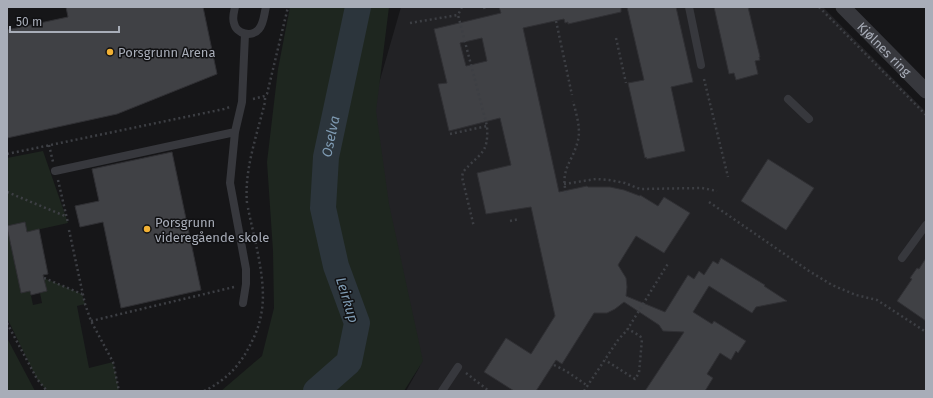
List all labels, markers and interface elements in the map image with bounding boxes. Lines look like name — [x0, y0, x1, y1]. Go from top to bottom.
scale bar — [10, 8, 119, 34]
text: 50 m — [16, 15, 42, 29]
street label: Kjølnes ring — [855, 19, 915, 79]
place label: Porsgrunn Arena — [118, 45, 216, 60]
marker: Porsgrunn Arena — [105, 47, 115, 57]
water label: Oselva — [318, 114, 343, 159]
place label: Porsgrunn videregående skole — [155, 215, 269, 245]
marker: Porsgrunn videregående skole — [142, 224, 152, 234]
water label: Leirkup — [332, 275, 362, 325]

